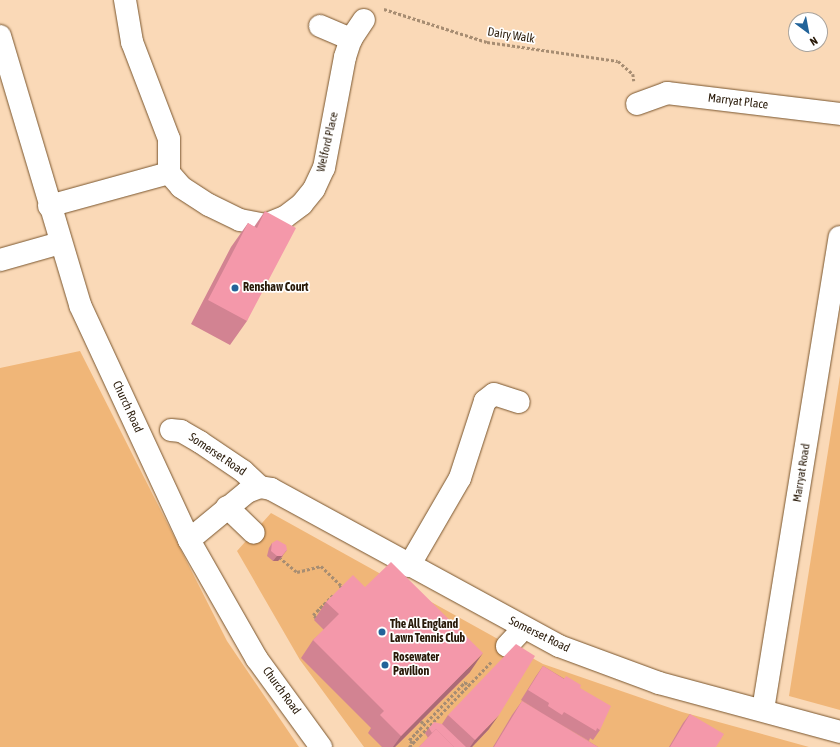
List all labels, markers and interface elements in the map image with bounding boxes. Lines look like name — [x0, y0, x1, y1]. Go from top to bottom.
north arrow — [788, 12, 828, 52]
street label: Dairy Walk — [486, 25, 536, 47]
text: N — [808, 35, 820, 48]
street label: Marryat Place — [707, 91, 769, 113]
street label: Welford Place — [314, 111, 342, 173]
place label: Renshaw Court — [243, 281, 308, 295]
marker: Renshaw Court — [230, 283, 240, 293]
street label: Church Road — [109, 379, 145, 435]
street label: Somerset Road — [186, 431, 248, 479]
street label: Marryat Road — [790, 443, 814, 503]
street label: Somerset Road — [506, 614, 572, 656]
place label: The All England Lawn Tennis Club — [390, 618, 465, 646]
marker: The All England Lawn Tennis Club — [377, 627, 387, 637]
place label: Rosewater Pavilion — [393, 651, 439, 679]
marker: Rosewater Pavilion — [380, 660, 390, 670]
street label: Church Road — [259, 664, 303, 718]

